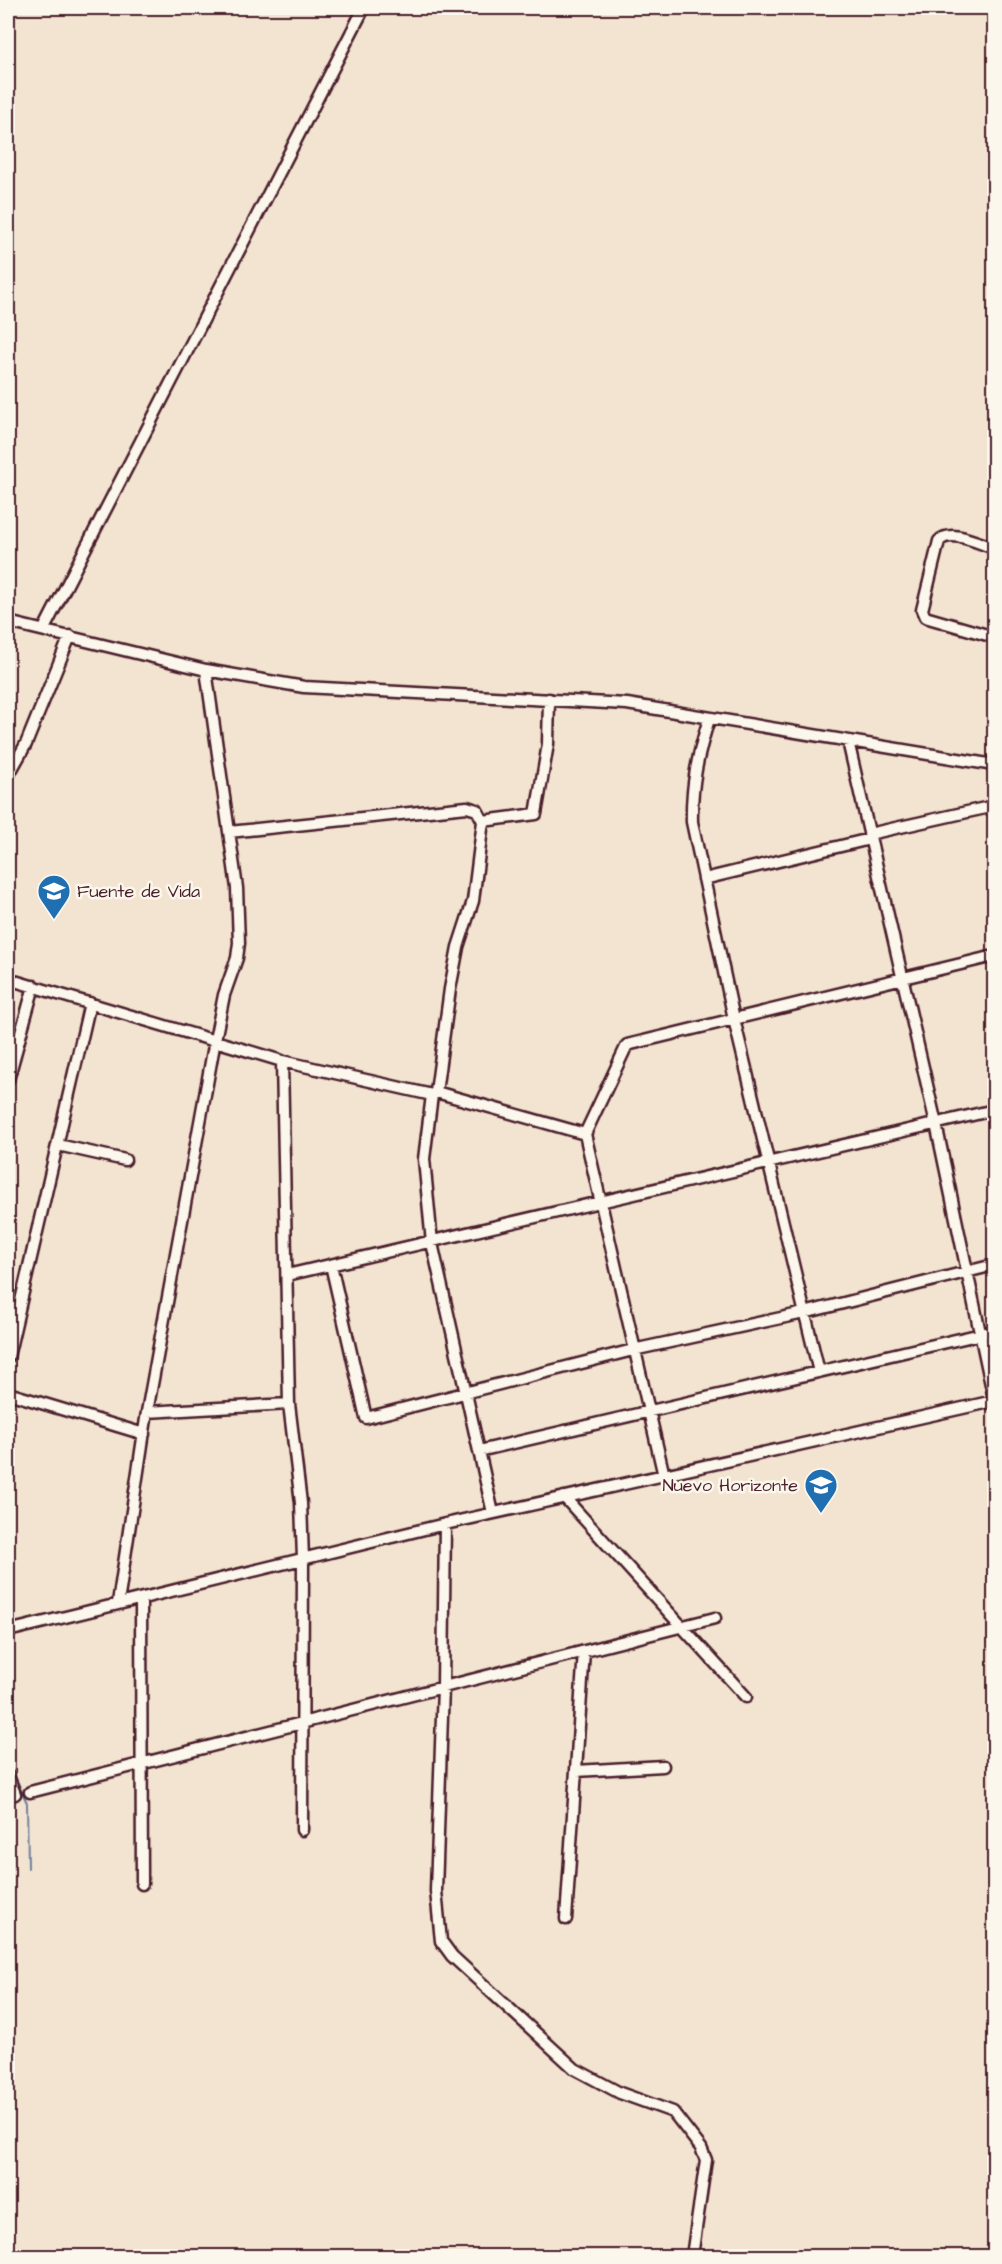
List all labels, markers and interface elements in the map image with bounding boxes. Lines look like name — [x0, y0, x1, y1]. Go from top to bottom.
school or university icon: Fuente de Vida — [36, 873, 72, 920]
place label: Fuente de Vida — [77, 879, 200, 904]
school or university icon: Nuevo Horizonte — [803, 1467, 839, 1514]
place label: Nuevo Horizonte — [662, 1473, 798, 1498]

